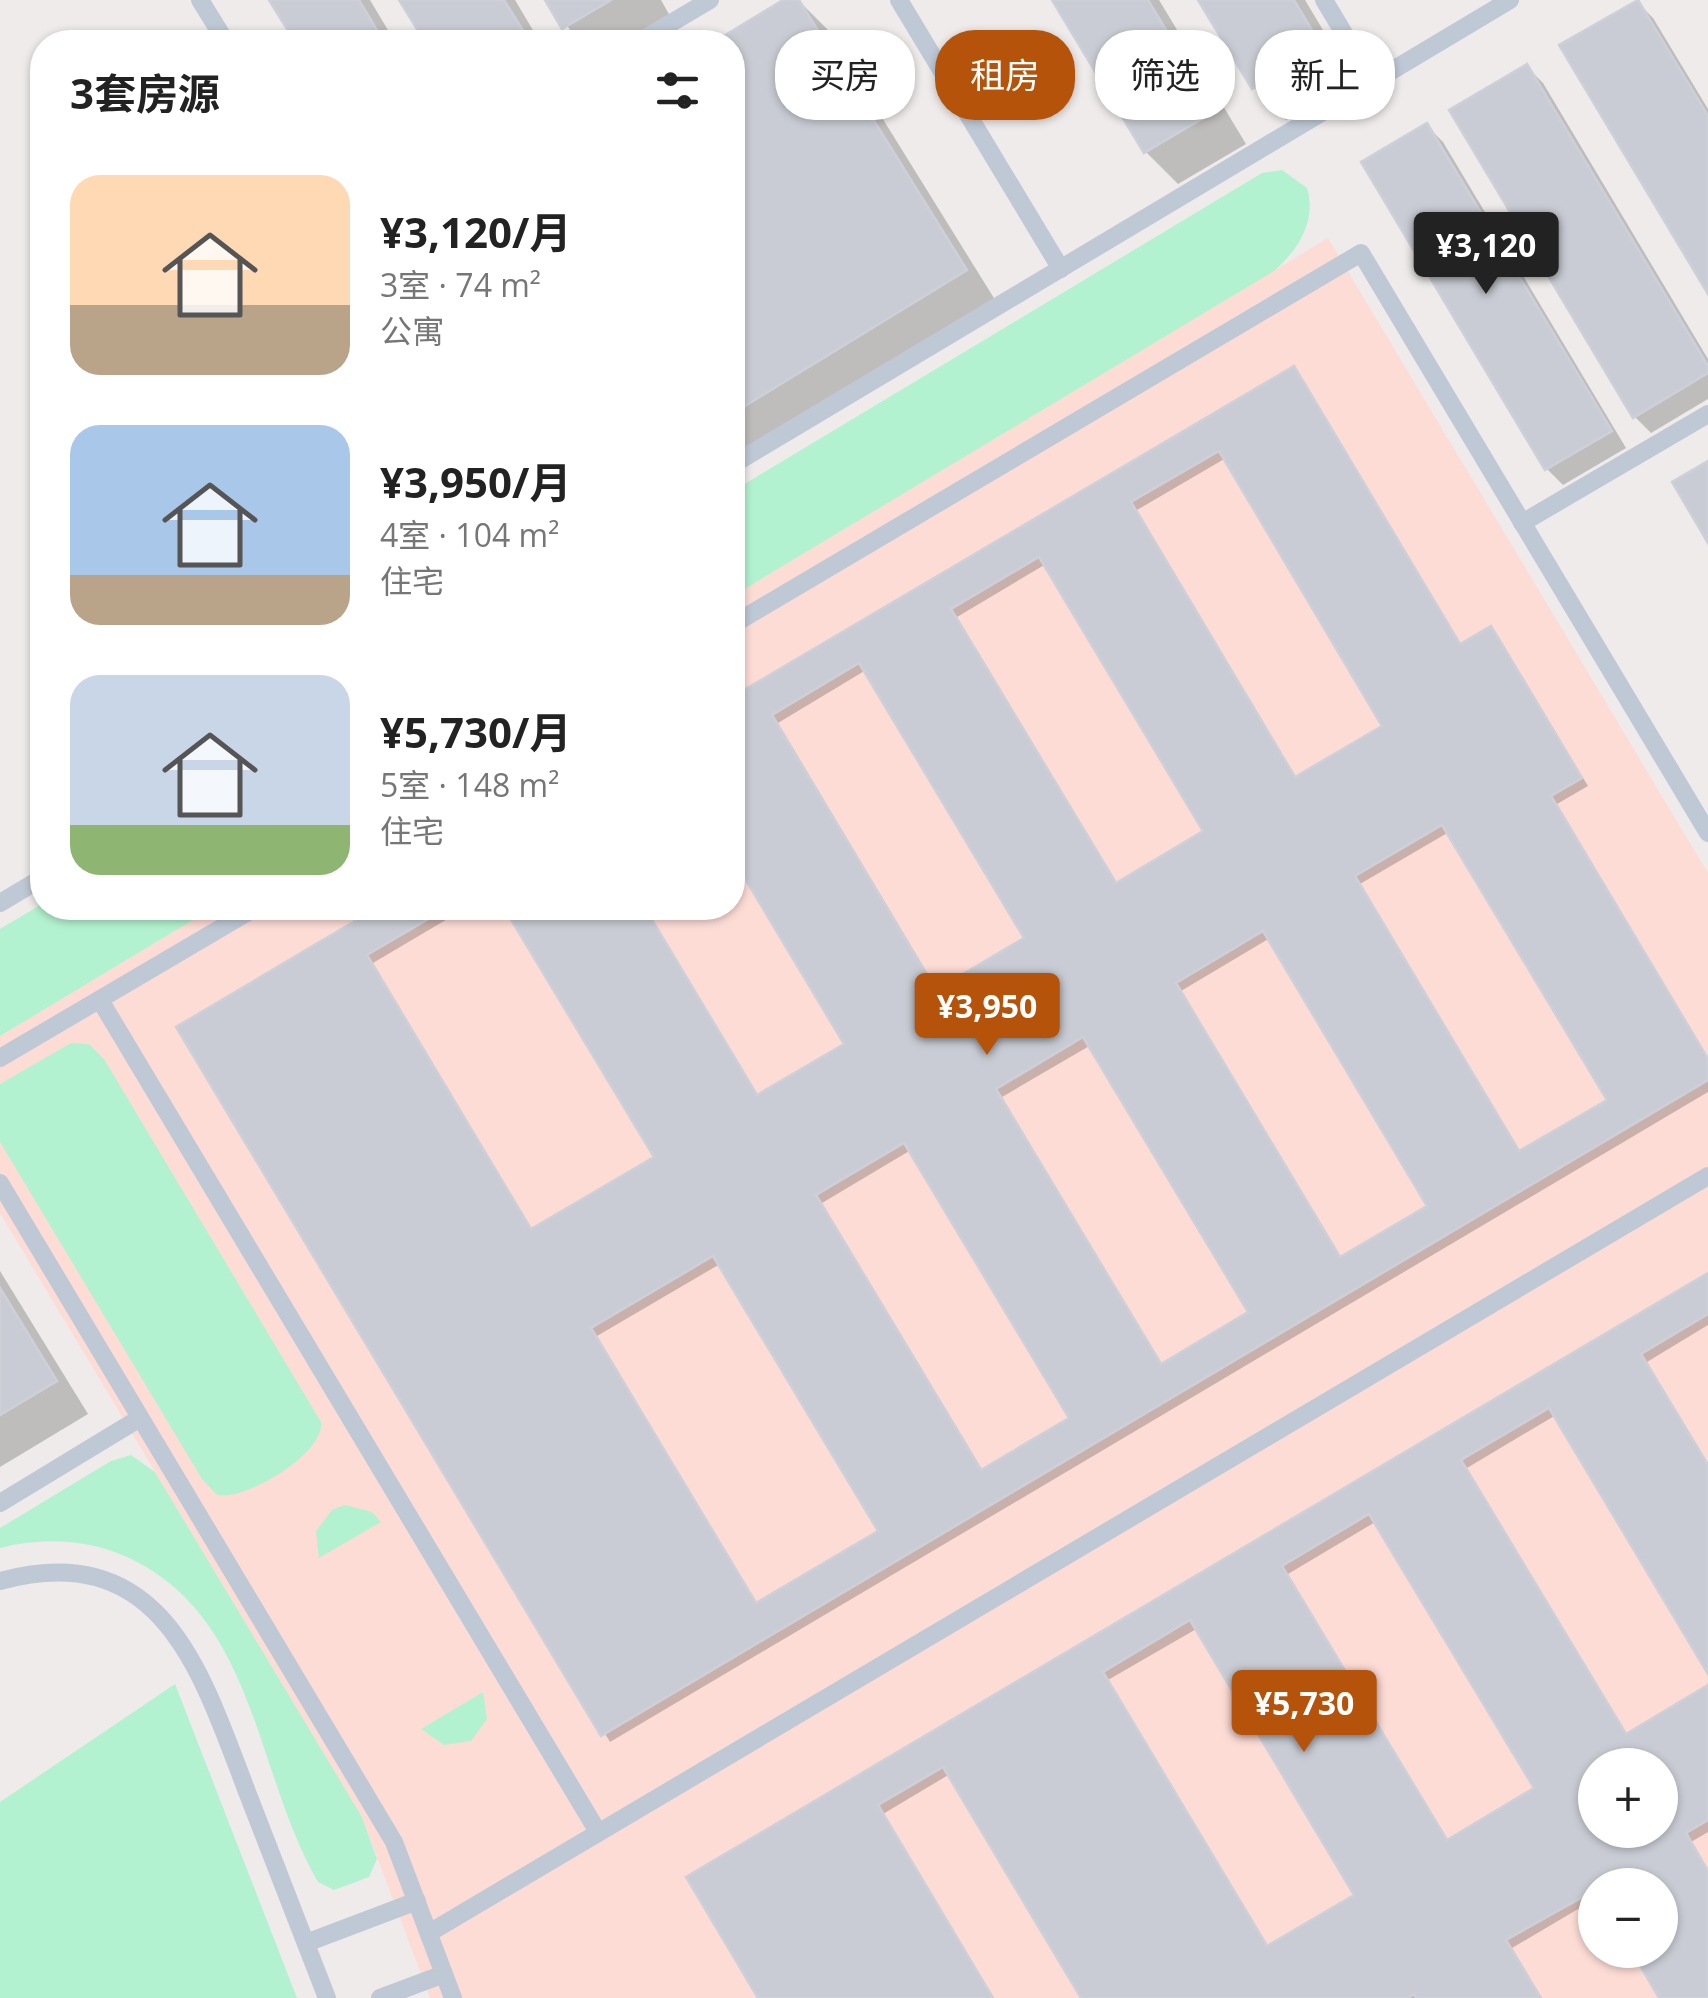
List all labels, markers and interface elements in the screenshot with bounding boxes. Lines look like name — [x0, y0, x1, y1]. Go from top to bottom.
chip: 买房 — [775, 30, 915, 120]
chip: 租房 — [935, 30, 1075, 120]
chip: 筛选 — [1095, 30, 1235, 120]
chip: 新上 — [1255, 30, 1395, 120]
icon: filters — [650, 63, 705, 118]
text: 3套房源 — [70, 64, 220, 121]
text: ¥3,120/月 — [380, 203, 571, 260]
pin: ¥3,120 — [1405, 212, 1567, 297]
icon: home — [150, 215, 270, 335]
text: ¥3,120 — [1436, 223, 1536, 266]
text: 3室 · 74 m² — [380, 263, 541, 306]
text: 公寓 — [380, 309, 444, 352]
text: ¥3,950/月 — [380, 453, 571, 510]
icon: home — [150, 465, 270, 585]
text: 4室 · 104 m² — [380, 513, 559, 556]
text: 住宅 — [380, 559, 444, 602]
text: ¥5,730/月 — [380, 703, 571, 760]
icon: home — [150, 715, 270, 835]
text: 5室 · 148 m² — [380, 763, 559, 806]
text: 住宅 — [380, 809, 444, 852]
pin: ¥3,950 — [906, 973, 1068, 1058]
text: ¥3,950 — [937, 984, 1037, 1027]
pin: ¥5,730 — [1223, 1670, 1385, 1755]
text: ¥5,730 — [1254, 1681, 1354, 1724]
map controls — [1578, 1748, 1678, 1968]
button: + — [1578, 1748, 1678, 1848]
button: − — [1578, 1868, 1678, 1968]

